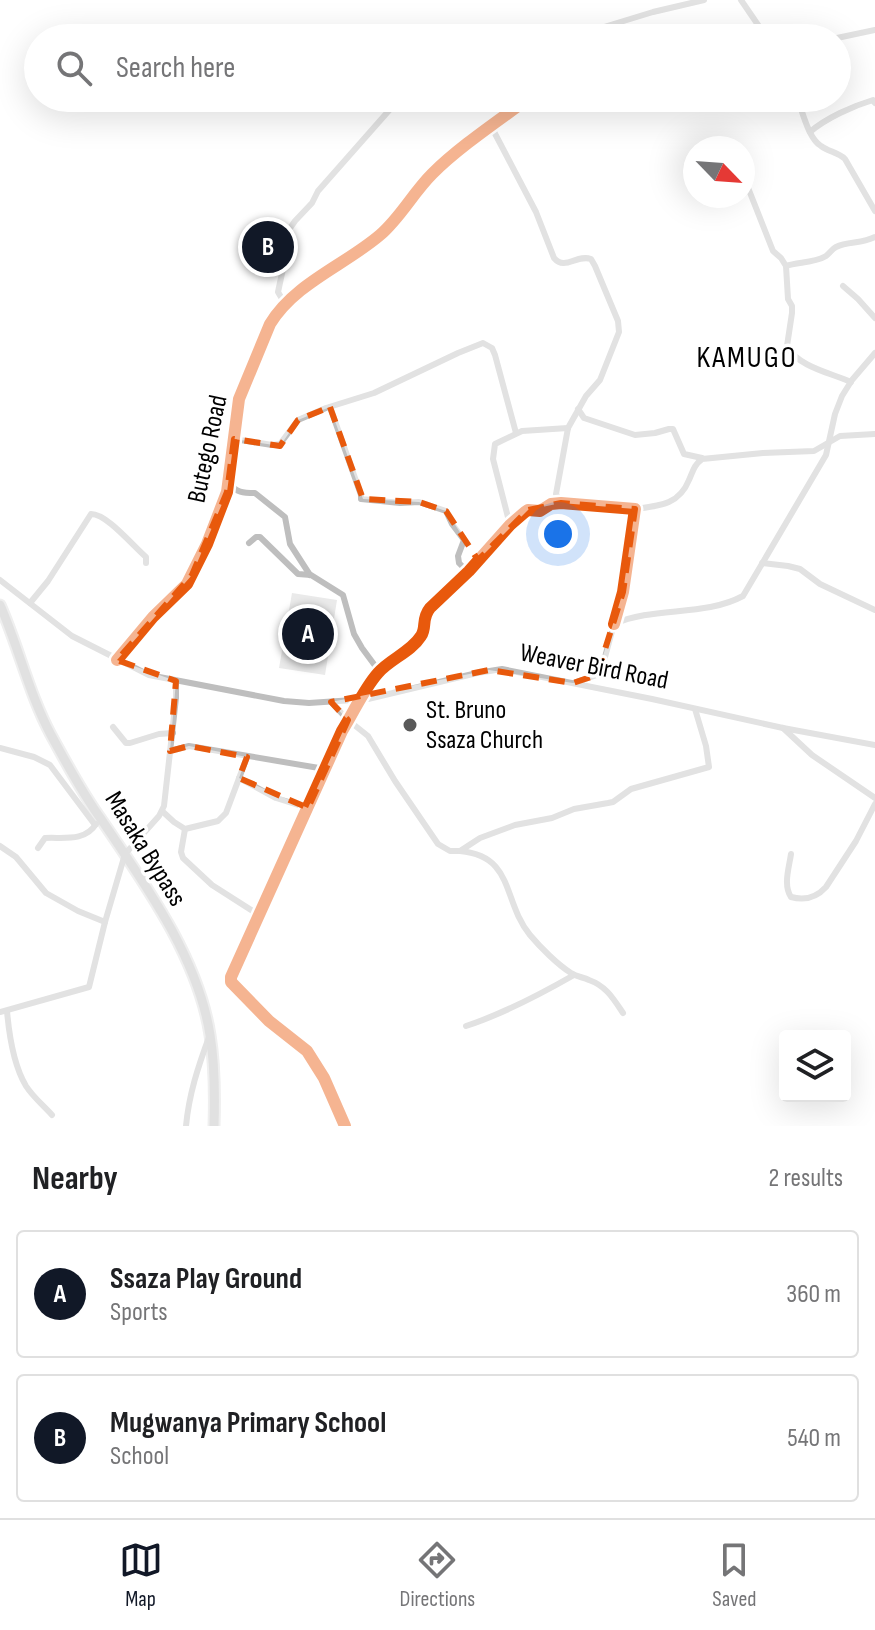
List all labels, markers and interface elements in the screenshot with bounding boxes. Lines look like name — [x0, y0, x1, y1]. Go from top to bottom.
search box — [24, 24, 851, 112]
icon: search — [52, 46, 96, 90]
text: Search here — [116, 50, 235, 86]
north arrow — [683, 136, 755, 208]
pin: B — [242, 217, 294, 277]
district label: KAMUGO — [697, 340, 797, 376]
street label: Butego Road — [181, 392, 235, 506]
your location — [538, 514, 578, 554]
pin: A — [282, 604, 334, 664]
street label: Weaver Bird Road — [517, 637, 671, 697]
place label: St. Bruno Ssaza Church — [426, 695, 543, 756]
marker: St. Bruno Ssaza Church — [401, 716, 419, 734]
street label: Masaka Bypass — [98, 786, 192, 912]
map controls — [779, 1030, 851, 1102]
button: layers — [779, 1030, 851, 1102]
text: Nearby — [32, 1158, 118, 1199]
text: 2 results — [769, 1163, 843, 1194]
text: Ssaza Play Ground — [110, 1261, 302, 1297]
text: A — [54, 1279, 66, 1310]
text: 360 m — [786, 1279, 841, 1310]
text: Sports — [110, 1297, 168, 1328]
text: Mugwanya Primary School — [110, 1405, 386, 1441]
text: B — [54, 1423, 66, 1454]
text: 540 m — [787, 1423, 841, 1454]
text: School — [110, 1441, 169, 1472]
tab: Map — [119, 1538, 163, 1613]
tab: Directions — [400, 1538, 475, 1613]
tab: Saved — [712, 1538, 756, 1613]

